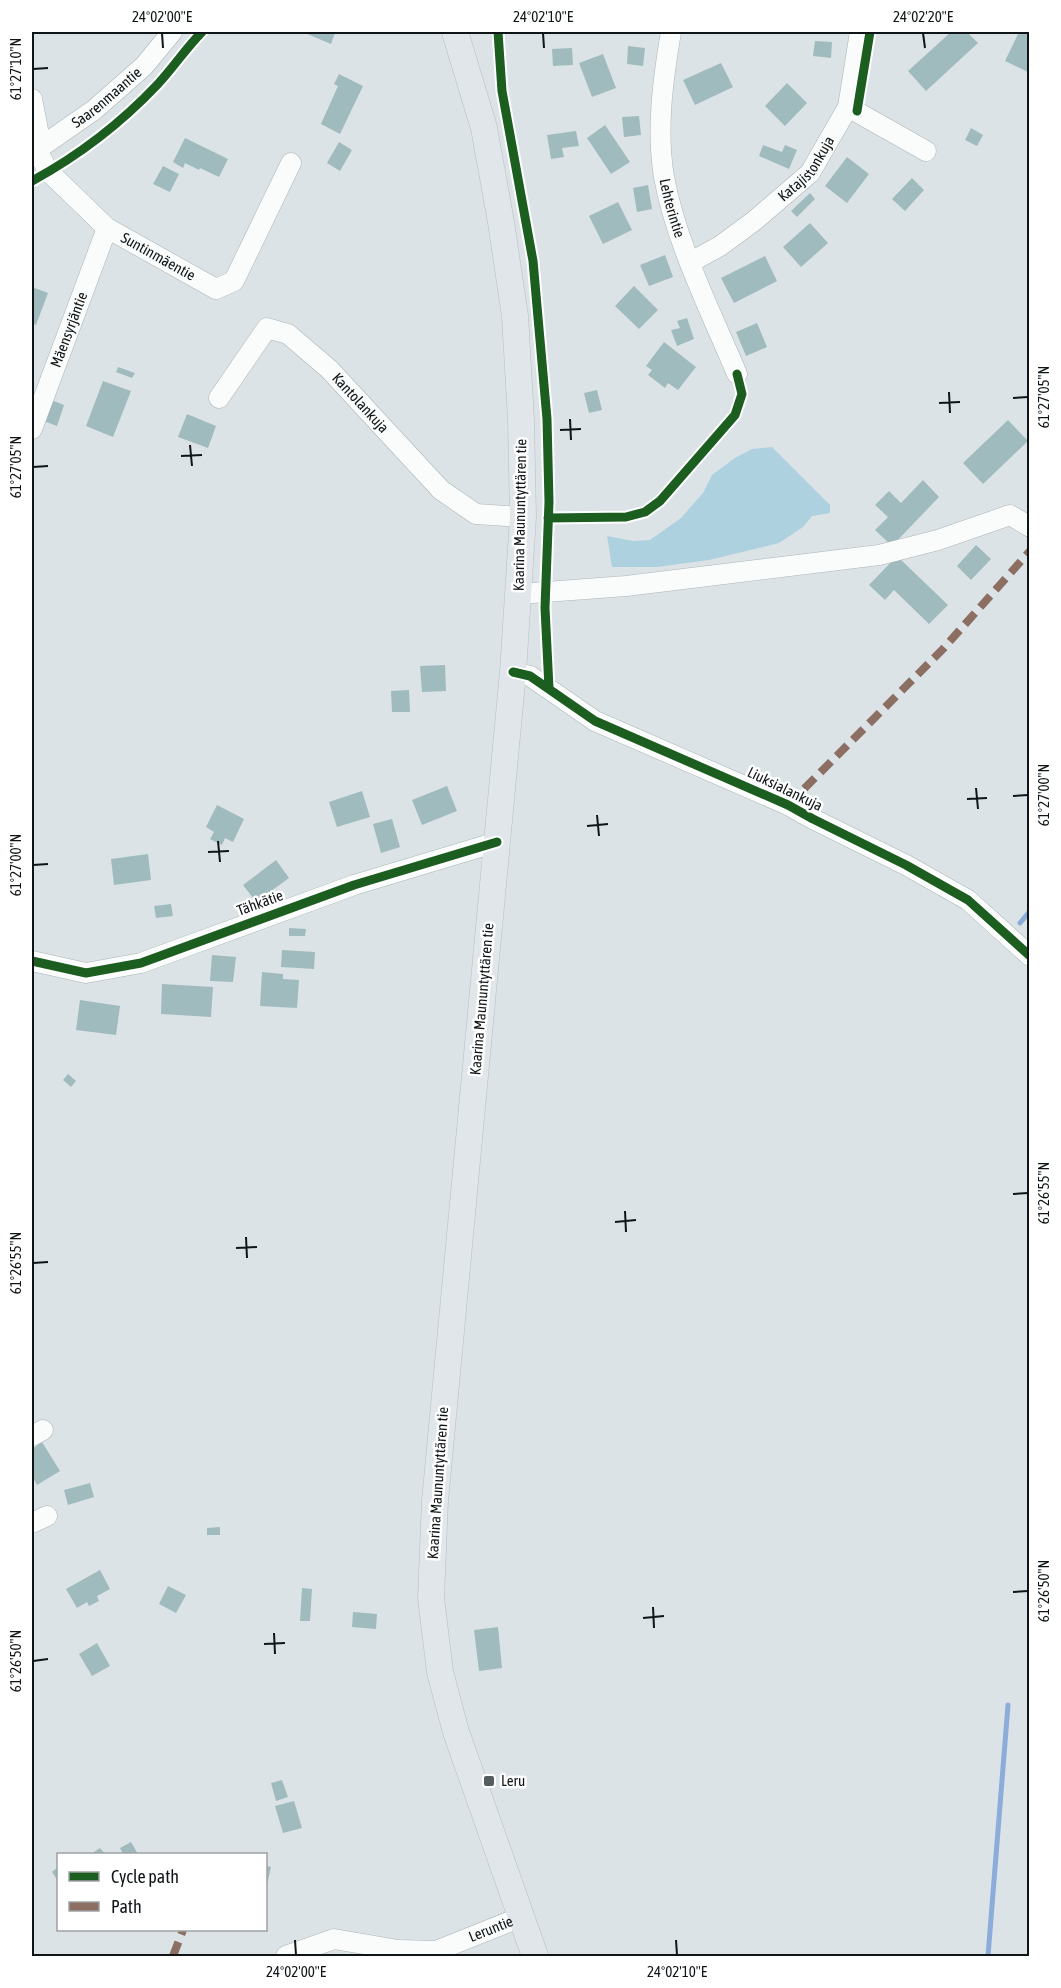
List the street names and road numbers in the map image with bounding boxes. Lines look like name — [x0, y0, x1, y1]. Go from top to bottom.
street label: Saarenmaantie — [68, 63, 145, 131]
street label: Katajistonkuja — [774, 133, 837, 205]
street label: Lehterintie — [656, 177, 689, 240]
street label: Suntinmäentie — [118, 229, 199, 284]
street label: Mäensyrjäntie — [47, 289, 90, 370]
street label: Kantolankuja — [329, 369, 393, 436]
street label: Kaarina Maununtyttären tie — [510, 438, 529, 591]
street label: Liuksialankuja — [745, 763, 826, 814]
street label: Tähkätie — [234, 886, 285, 919]
street label: Kaarina Maununtyttären tie — [466, 922, 497, 1076]
street label: Kaarina Maununtyttären tie — [424, 1406, 451, 1560]
street label: Leruntie — [466, 1912, 515, 1945]

